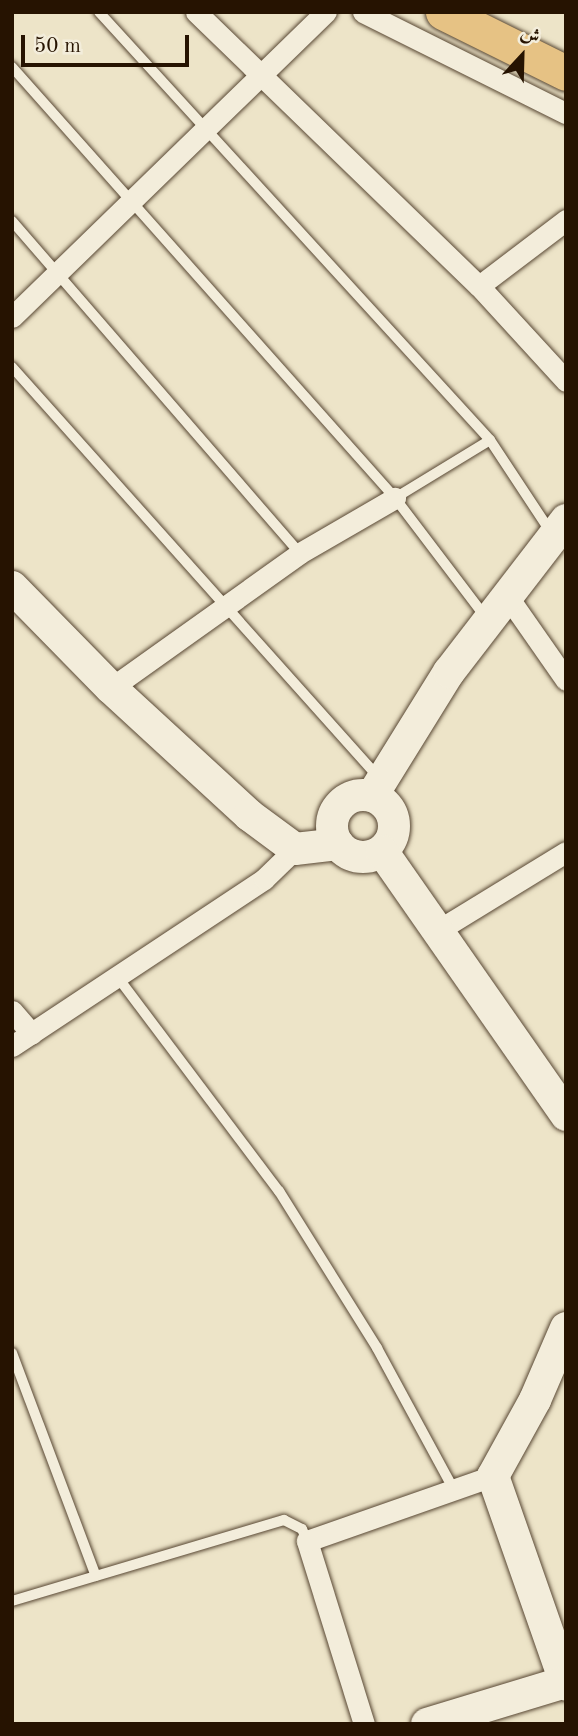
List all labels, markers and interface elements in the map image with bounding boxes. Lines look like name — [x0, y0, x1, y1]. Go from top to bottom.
scale bar — [24, 21, 192, 65]
north arrow — [487, 21, 557, 91]
text: ش — [518, 24, 542, 48]
text: 50 m — [34, 36, 81, 57]

